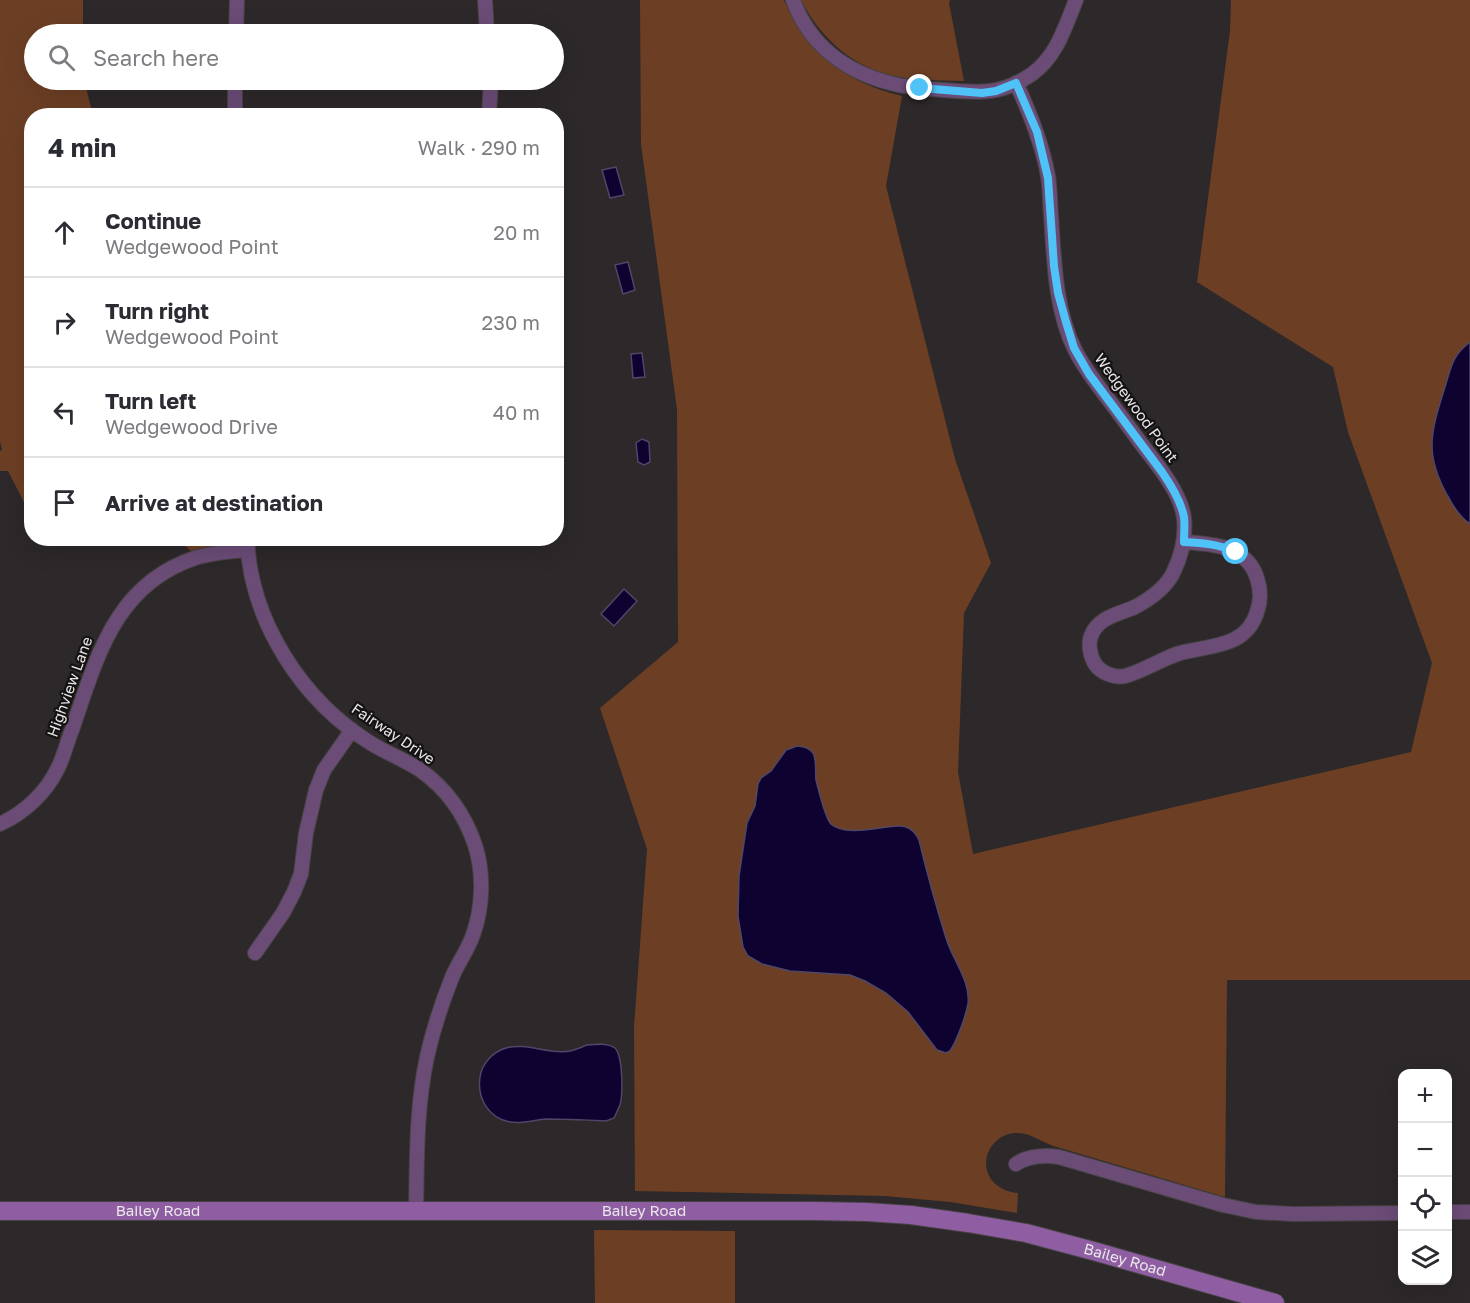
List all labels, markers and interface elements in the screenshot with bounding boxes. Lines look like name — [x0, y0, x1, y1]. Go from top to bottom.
search box — [24, 24, 564, 90]
icon: search — [45, 41, 78, 74]
text: Search here — [93, 44, 219, 71]
route end — [906, 74, 932, 100]
text: 4 min — [48, 132, 116, 163]
text: Walk · 290 m — [418, 135, 540, 159]
text: Continue — [105, 207, 201, 234]
icon: ahead — [48, 216, 81, 249]
text: 20 m — [493, 220, 540, 244]
text: Wedgewood Point — [105, 234, 279, 258]
text: Turn right — [105, 297, 209, 324]
icon: right — [48, 306, 81, 339]
text: 230 m — [482, 310, 540, 334]
text: Wedgewood Point — [105, 324, 279, 348]
street label: Wedgewood Point — [1091, 349, 1182, 465]
text: Turn left — [105, 387, 196, 414]
icon: left — [48, 396, 81, 429]
text: 40 m — [493, 400, 540, 424]
text: Wedgewood Drive — [105, 414, 278, 438]
icon: arrive — [48, 486, 81, 519]
text: Arrive at destination — [105, 489, 323, 516]
route start — [1222, 538, 1248, 564]
street label: Highview Lane — [43, 634, 96, 739]
street label: Fairway Drive — [348, 699, 439, 768]
map controls — [1398, 1069, 1452, 1285]
button: + — [1398, 1069, 1452, 1123]
button: − — [1398, 1123, 1452, 1177]
button: locate — [1398, 1177, 1452, 1231]
street label: Bailey Road — [116, 1201, 200, 1219]
street label: Bailey Road — [602, 1201, 686, 1219]
button: layers — [1398, 1231, 1452, 1285]
street label: Bailey Road — [1082, 1239, 1168, 1279]

